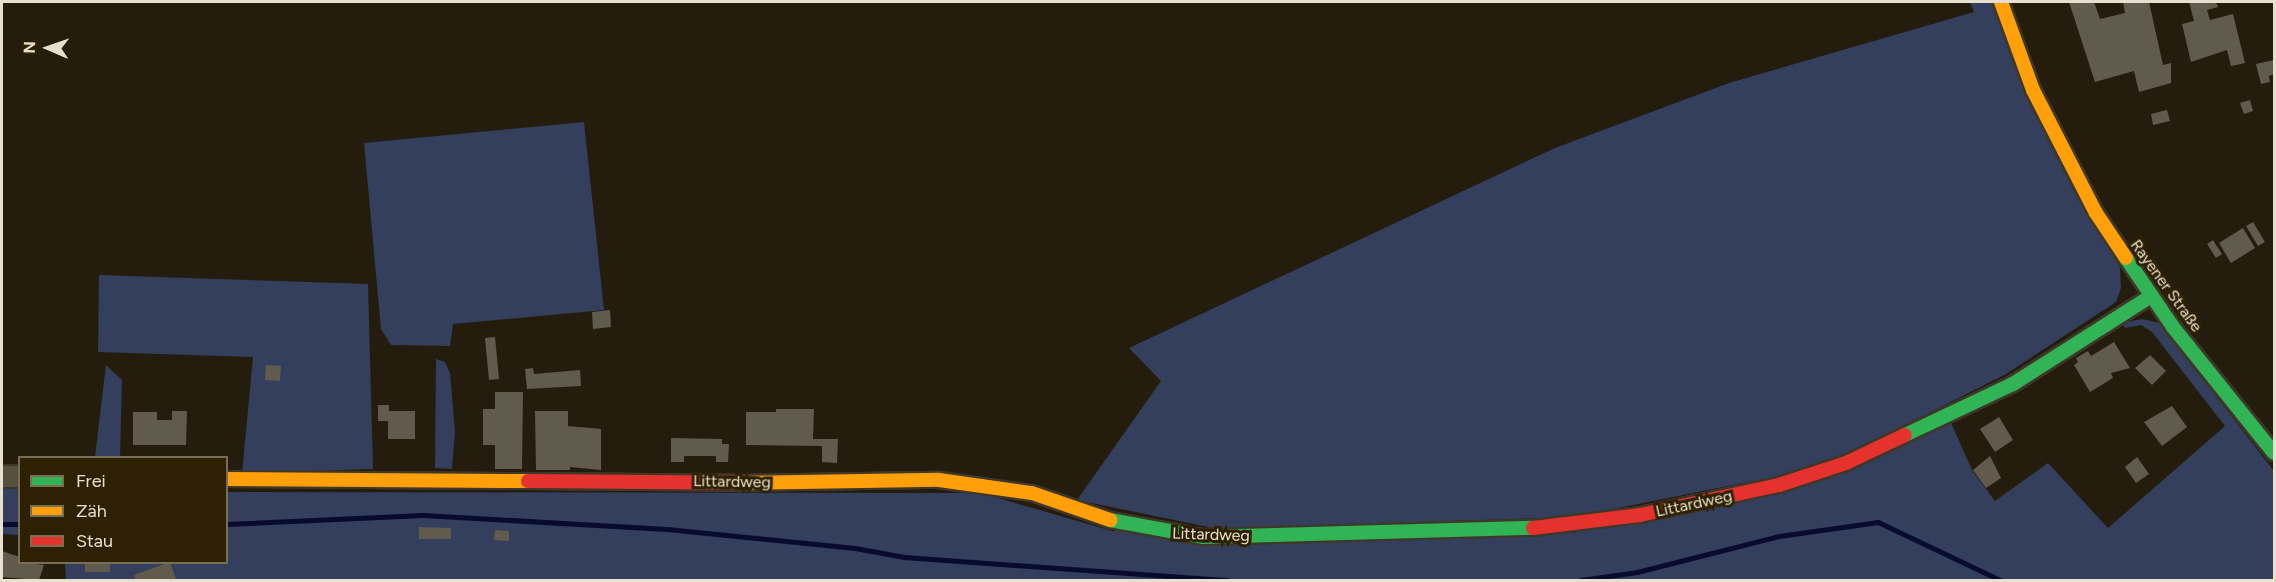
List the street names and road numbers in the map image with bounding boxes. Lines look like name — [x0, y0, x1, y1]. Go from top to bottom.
street label: Rayener Straße — [2126, 236, 2206, 336]
street label: Littardweg — [693, 472, 771, 492]
street label: Littardweg — [1654, 487, 1734, 521]
street label: Littardweg — [1172, 524, 1250, 546]

